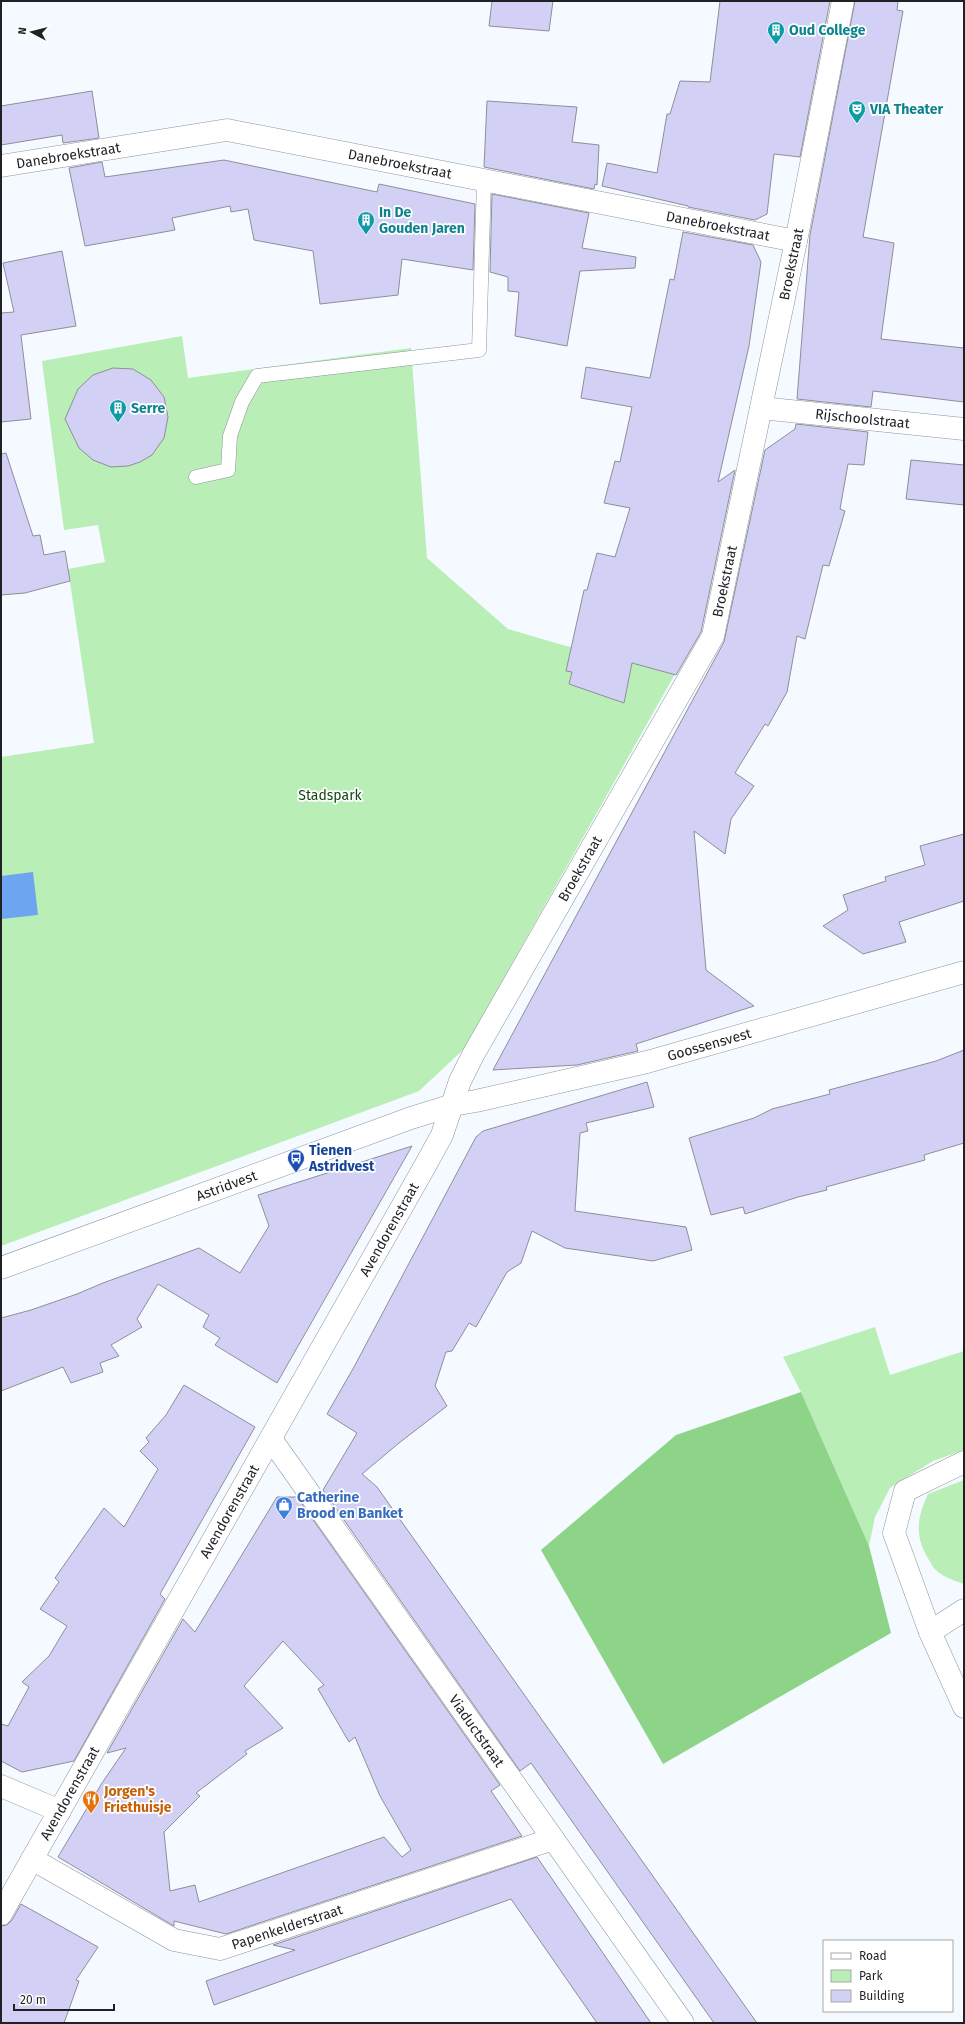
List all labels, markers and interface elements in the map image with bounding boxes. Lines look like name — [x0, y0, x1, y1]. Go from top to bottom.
north arrow — [12, 12, 52, 52]
building icon: Oud College — [766, 20, 786, 45]
place label: Oud College — [789, 22, 866, 39]
text: N — [16, 26, 29, 35]
theatre icon: VIA Theater — [847, 99, 867, 124]
place label: VIA Theater — [869, 101, 943, 118]
street label: Danebroekstraat — [15, 139, 123, 172]
street label: Danebroekstraat — [346, 146, 454, 183]
place label: In De Gouden Jaren — [379, 204, 465, 237]
street label: Danebroekstraat — [664, 208, 772, 245]
building icon: In De Gouden Jaren — [356, 210, 376, 235]
street label: Broekstraat — [776, 226, 808, 302]
building icon: Serre — [108, 398, 128, 423]
place label: Serre — [131, 400, 166, 417]
street label: Rijschoolstraat — [814, 406, 912, 432]
street label: Broekstraat — [709, 543, 741, 619]
park label: Stadspark — [298, 787, 363, 804]
street label: Broekstraat — [555, 832, 606, 905]
street label: Goossensvest — [665, 1025, 754, 1065]
place label: Tienen Astridvest — [308, 1142, 375, 1175]
bus stop icon: Tienen Astridvest — [286, 1148, 306, 1173]
street label: Astridvest — [194, 1167, 260, 1205]
street label: Avendorenstraat — [356, 1179, 423, 1279]
street label: Avendorenstraat — [196, 1461, 263, 1561]
place label: Catherine Brood en Banket — [297, 1489, 404, 1522]
shop icon: Catherine Brood en Banket — [274, 1495, 294, 1520]
street label: Viaductstraat — [445, 1692, 508, 1771]
street label: Avendorenstraat — [37, 1743, 104, 1843]
place label: Jorgen's Friethuisje — [103, 1783, 172, 1816]
restaurant icon: Jorgen's Friethuisje — [81, 1789, 101, 1814]
street label: Papenkelderstraat — [230, 1901, 346, 1954]
legend — [823, 1940, 953, 2012]
text: Road — [859, 1949, 887, 1963]
text: Park — [859, 1969, 883, 1983]
scale bar — [14, 1986, 114, 2012]
text: Building — [859, 1989, 905, 2003]
text: 20 m — [20, 1993, 46, 2007]

